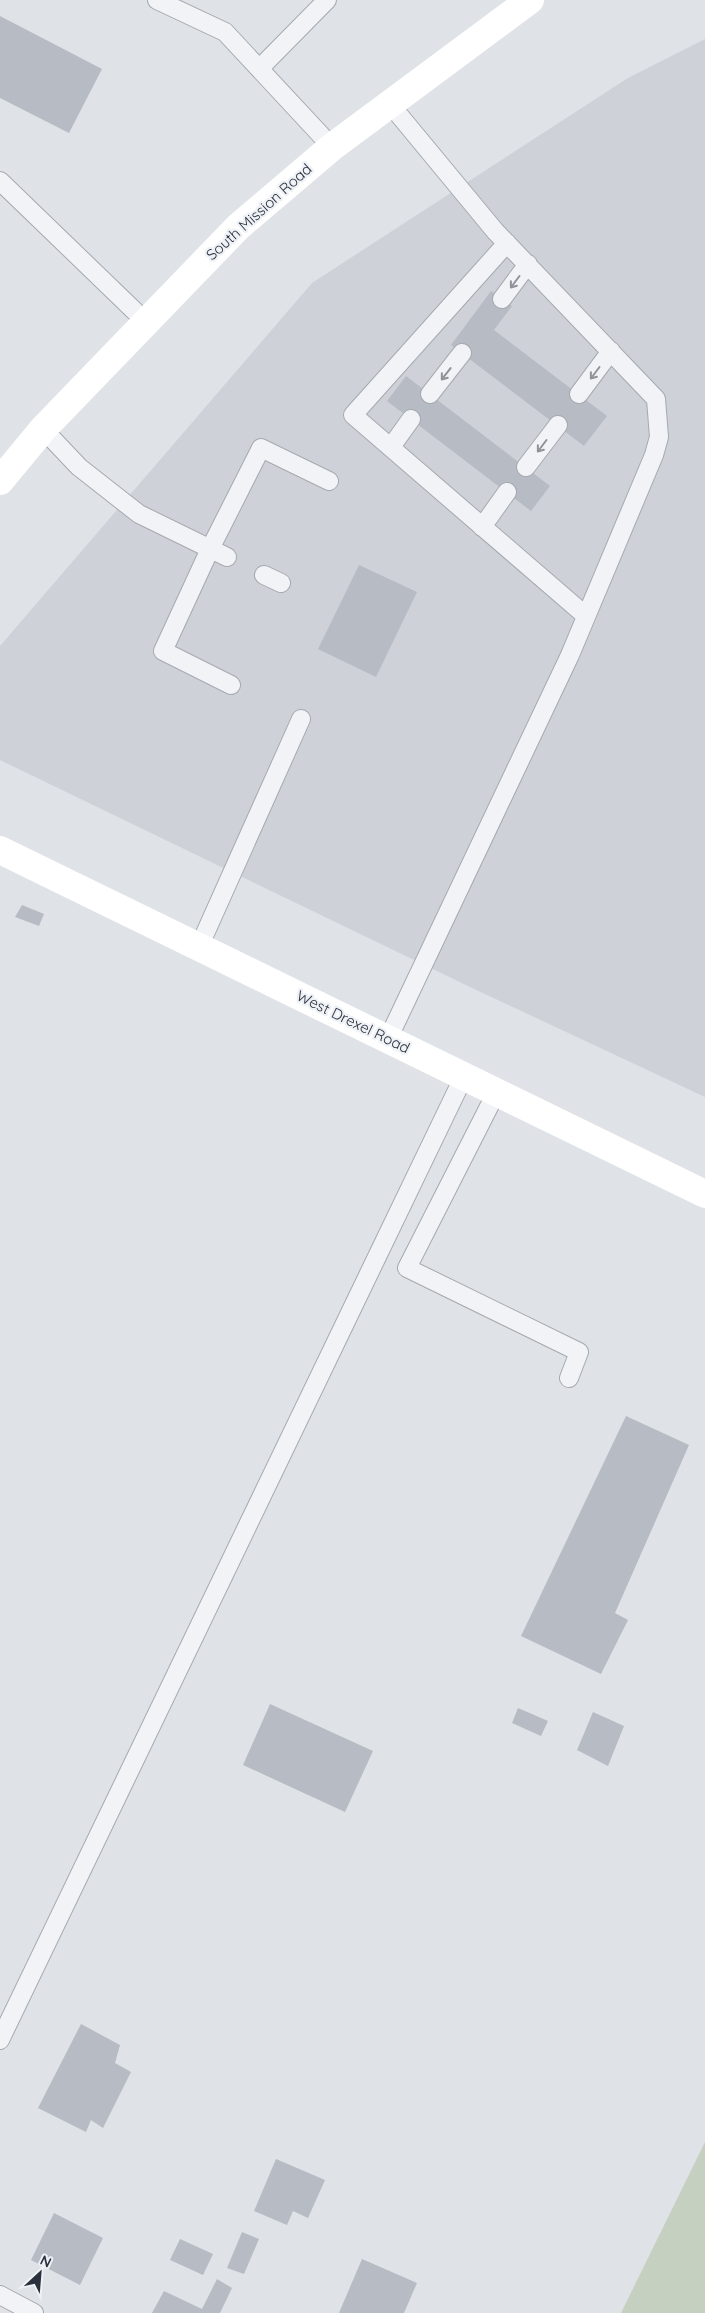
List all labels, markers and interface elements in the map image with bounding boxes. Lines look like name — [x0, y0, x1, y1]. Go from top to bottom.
street label: South Mission Road — [202, 159, 315, 264]
one-way arrow — [510, 275, 520, 289]
one-way arrow — [590, 366, 600, 380]
one-way arrow — [441, 367, 451, 381]
one-way arrow — [537, 439, 547, 453]
street label: West Drexel Road — [293, 986, 413, 1057]
north arrow — [15, 2248, 65, 2298]
text: N — [37, 2251, 54, 2272]

